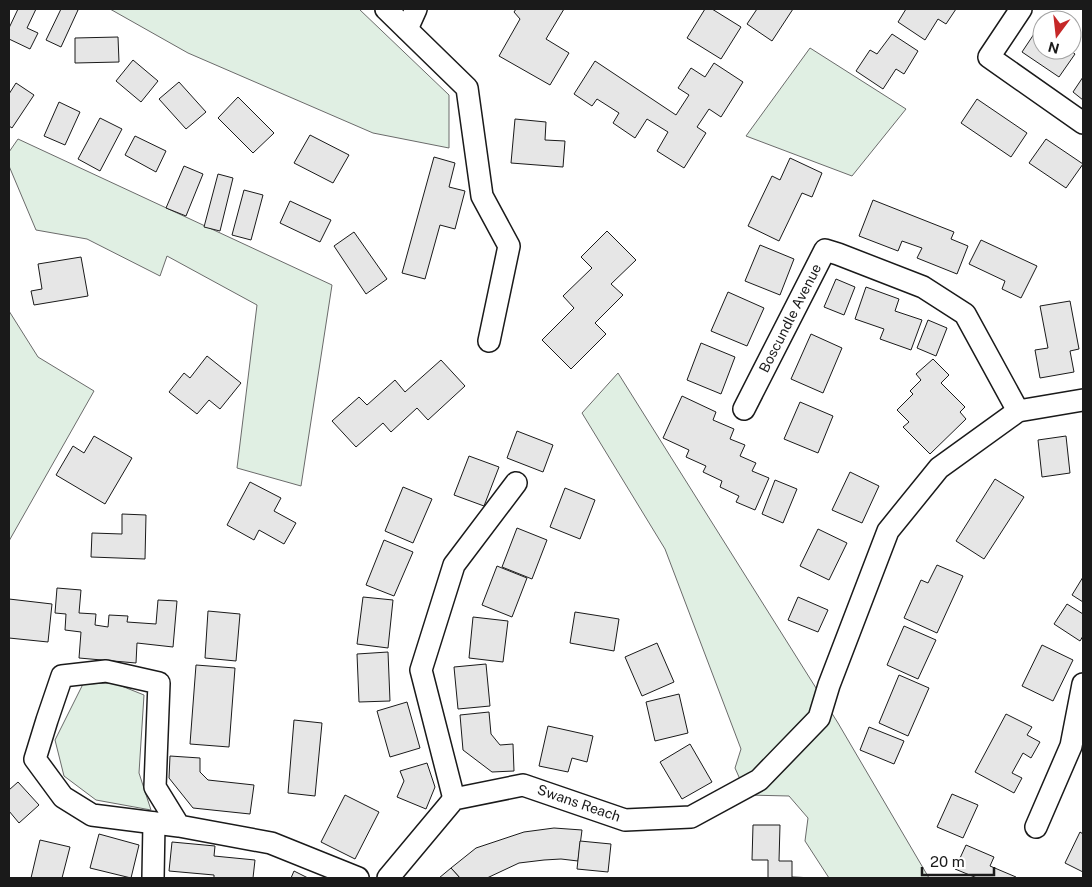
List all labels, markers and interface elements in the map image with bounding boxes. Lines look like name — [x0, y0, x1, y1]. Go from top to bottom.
north arrow — [1032, 10, 1082, 60]
text: N — [1046, 38, 1061, 57]
street label: Boscundle Avenue — [756, 261, 824, 375]
street label: Swans Reach — [535, 781, 623, 825]
scale bar — [922, 844, 994, 876]
text: 20 m — [930, 853, 965, 870]

